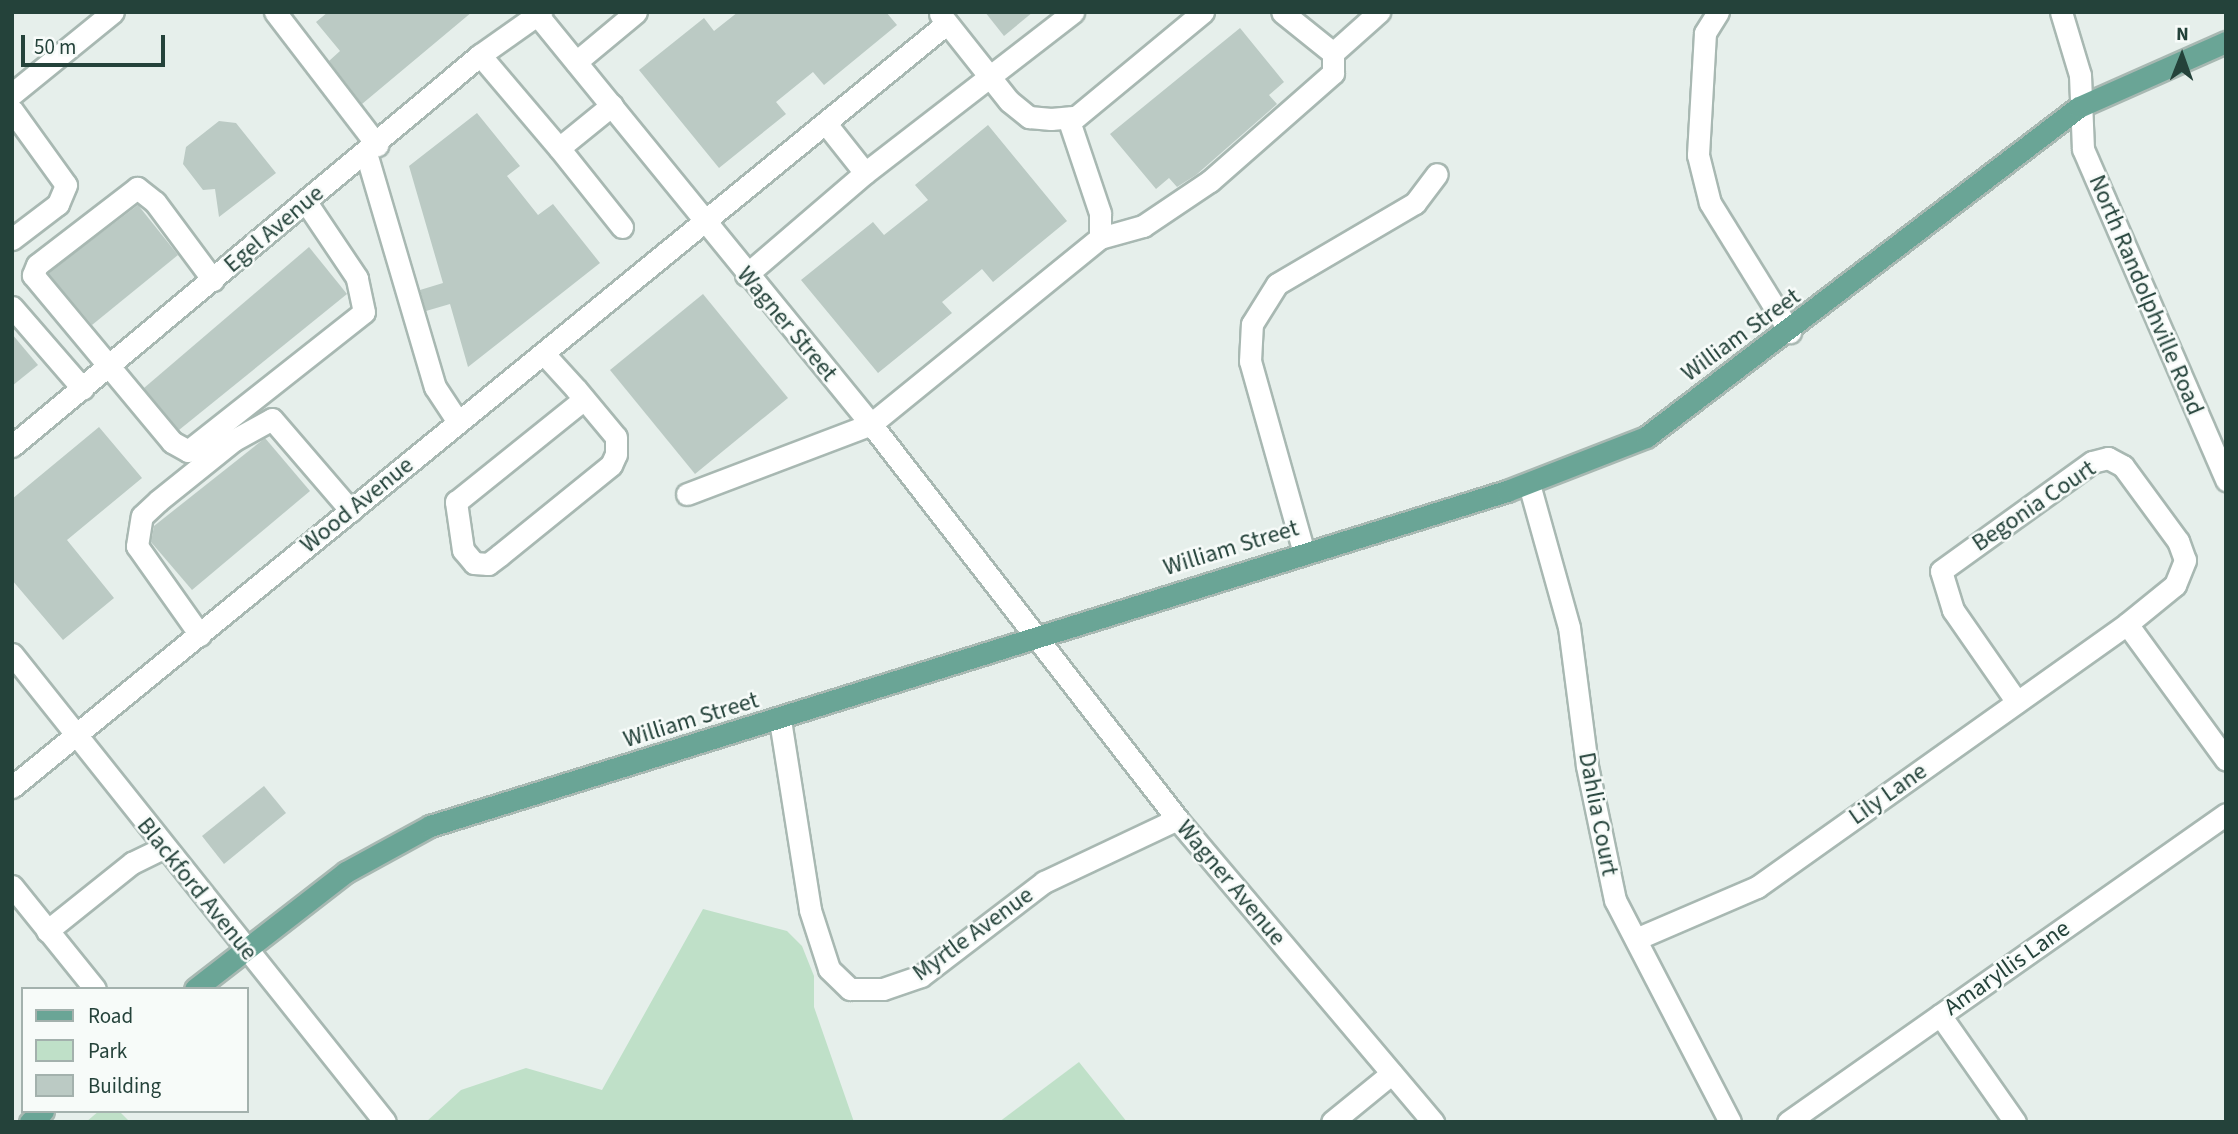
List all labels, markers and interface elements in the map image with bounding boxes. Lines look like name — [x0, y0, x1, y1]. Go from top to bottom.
scale bar — [24, 21, 168, 65]
north arrow — [2147, 21, 2217, 91]
text: N — [2176, 21, 2189, 48]
text: 50 m — [34, 32, 76, 62]
street label: North Randolphville Road — [2082, 171, 2210, 419]
street label: Egel Avenue — [218, 179, 330, 279]
street label: Wagner Street — [731, 261, 843, 387]
street label: William Street — [1676, 282, 1806, 388]
street label: Wood Avenue — [295, 451, 419, 559]
street label: Begonia Court — [1967, 454, 2101, 558]
street label: William Street — [1160, 514, 1302, 582]
street label: William Street — [620, 686, 762, 754]
street label: Dahlia Court — [1572, 750, 1624, 878]
street label: Lily Lane — [1843, 757, 1933, 831]
street label: Blackford Avenue — [131, 812, 263, 966]
street label: Wagner Avenue — [1170, 814, 1292, 952]
street label: Myrtle Avenue — [907, 881, 1039, 987]
street label: Amaryllis Lane — [1939, 914, 2075, 1022]
legend — [21, 987, 248, 1113]
text: Road — [88, 1001, 133, 1031]
text: Park — [88, 1036, 127, 1066]
text: Building — [88, 1071, 161, 1101]

